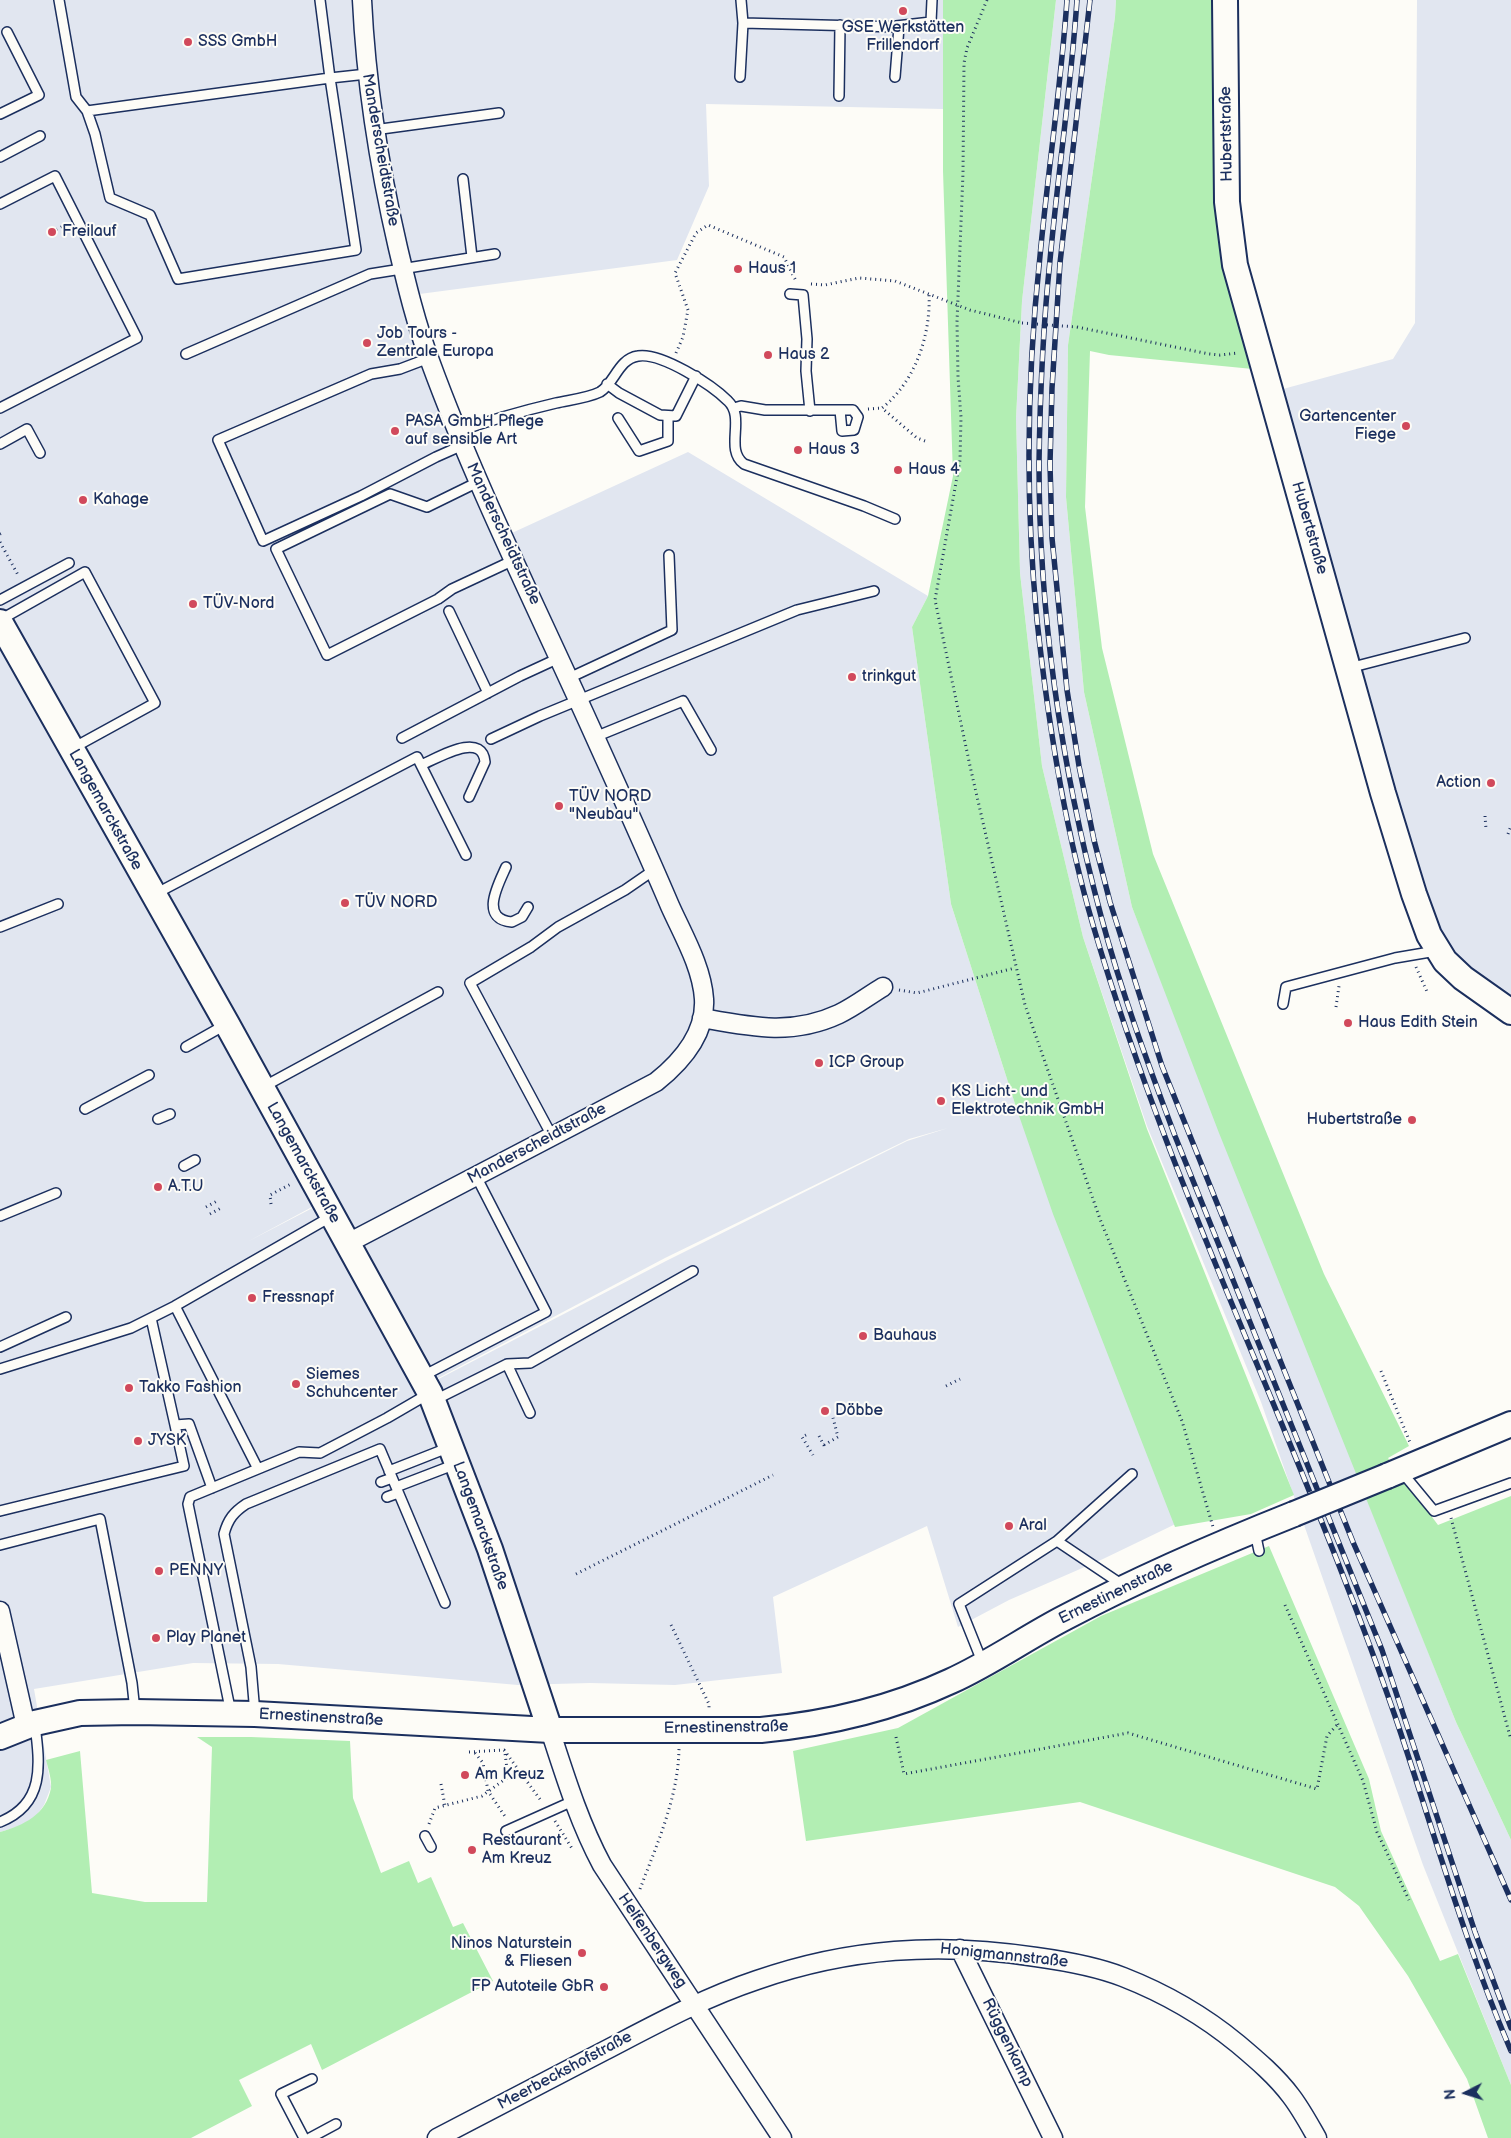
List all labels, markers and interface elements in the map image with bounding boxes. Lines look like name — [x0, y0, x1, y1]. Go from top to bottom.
marker: GSE Werkstätten Frillendorf — [897, 5, 909, 17]
place label: GSE Werkstätten Frillendorf — [842, 18, 964, 56]
place label: SSS GmbH — [198, 32, 277, 52]
marker: SSS GmbH — [182, 36, 194, 48]
street label: Manderscheidtstraße — [357, 72, 403, 228]
street label: Hubertstraße — [1217, 86, 1237, 182]
place label: Freilauf — [62, 222, 117, 242]
marker: Freilauf — [46, 226, 58, 238]
place label: Haus 1 — [748, 259, 796, 279]
marker: Haus 1 — [732, 263, 744, 275]
place label: Job Tours - Zentrale Europa — [377, 324, 494, 362]
marker: Job Tours - Zentrale Europa — [361, 337, 373, 349]
place label: Haus 2 — [778, 345, 829, 365]
marker: Haus 2 — [762, 349, 774, 361]
place label: Gartencenter Fiege — [1299, 407, 1396, 445]
place label: PASA GmbH Pflege auf sensible Art — [405, 412, 544, 450]
marker: Gartencenter Fiege — [1400, 420, 1412, 432]
marker: PASA GmbH Pflege auf sensible Art — [389, 425, 401, 437]
place label: Haus 3 — [808, 440, 860, 460]
marker: Haus 3 — [792, 444, 804, 456]
street label: Manderscheidtstraße — [462, 460, 544, 608]
place label: Haus 4 — [908, 460, 960, 480]
marker: Haus 4 — [892, 464, 904, 476]
street label: Hubertstraße — [1287, 479, 1331, 577]
place label: Kahage — [93, 490, 149, 510]
marker: Kahage — [77, 494, 89, 506]
place label: TÜV-Nord — [203, 594, 274, 614]
marker: TÜV-Nord — [187, 598, 199, 610]
place label: trinkgut — [862, 667, 916, 687]
marker: trinkgut — [846, 671, 858, 683]
street label: Langemarckstraße — [64, 746, 146, 874]
place label: Action — [1436, 773, 1481, 793]
marker: Action — [1485, 777, 1497, 789]
place label: TÜV NORD "Neubau" — [569, 787, 651, 825]
marker: TÜV NORD "Neubau" — [553, 800, 565, 812]
place label: TÜV NORD — [355, 893, 437, 913]
marker: TÜV NORD — [339, 897, 351, 909]
place label: Haus Edith Stein — [1358, 1013, 1478, 1033]
marker: Haus Edith Stein — [1342, 1017, 1354, 1029]
place label: ICP Group — [829, 1053, 904, 1073]
marker: ICP Group — [813, 1057, 825, 1069]
place label: KS Licht- und Elektrotechnik GmbH — [951, 1082, 1104, 1120]
marker: KS Licht- und Elektrotechnik GmbH — [935, 1095, 947, 1107]
street label: Langemarckstraße — [262, 1099, 344, 1227]
street label: Manderscheidtstraße — [464, 1099, 610, 1189]
place label: Hubertstraße — [1306, 1110, 1402, 1130]
marker: Hubertstraße — [1406, 1114, 1418, 1126]
place label: A.T.U — [168, 1177, 204, 1197]
marker: A.T.U — [152, 1181, 164, 1193]
place label: Fressnapf — [262, 1288, 335, 1308]
marker: Fressnapf — [246, 1292, 258, 1304]
place label: Bauhaus — [873, 1326, 937, 1346]
marker: Bauhaus — [857, 1330, 869, 1342]
place label: Siemes Schuhcenter — [306, 1365, 397, 1403]
place label: Takko Fashion — [139, 1378, 242, 1398]
marker: Siemes Schuhcenter — [290, 1378, 302, 1390]
marker: Takko Fashion — [123, 1382, 135, 1394]
place label: Döbbe — [835, 1401, 883, 1421]
marker: Döbbe — [819, 1405, 831, 1417]
place label: JYSK — [148, 1431, 186, 1451]
marker: JYSK — [132, 1435, 144, 1447]
street label: Langemarckstraße — [448, 1459, 512, 1593]
place label: Aral — [1019, 1516, 1047, 1536]
marker: Aral — [1003, 1520, 1015, 1532]
street label: Ernestinenstraße — [1056, 1557, 1176, 1629]
place label: PENNY — [169, 1561, 223, 1581]
marker: PENNY — [153, 1565, 165, 1577]
place label: Play Planet — [166, 1628, 246, 1648]
marker: Play Planet — [150, 1632, 162, 1644]
street label: Ernestinenstraße — [258, 1705, 384, 1731]
street label: Ernestinenstraße — [663, 1717, 789, 1739]
place label: Am Kreuz — [475, 1765, 544, 1785]
marker: Am Kreuz — [459, 1769, 471, 1781]
place label: Restaurant Am Kreuz — [482, 1831, 562, 1869]
marker: Restaurant Am Kreuz — [466, 1844, 478, 1856]
street label: Helfenbergweg — [613, 1890, 691, 1992]
place label: Ninos Naturstein & Fliesen — [451, 1934, 572, 1972]
street label: Honigmannstraße — [939, 1940, 1069, 1972]
marker: Ninos Naturstein & Fliesen — [576, 1947, 588, 1959]
place label: FP Autoteile GbR — [471, 1977, 594, 1997]
marker: FP Autoteile GbR — [598, 1981, 610, 1993]
street label: Rüggenkamp — [977, 1995, 1037, 2091]
street label: Meerbeckshofstraße — [495, 2027, 635, 2115]
north arrow — [1441, 2068, 1491, 2118]
text: N — [1442, 2088, 1459, 2100]

